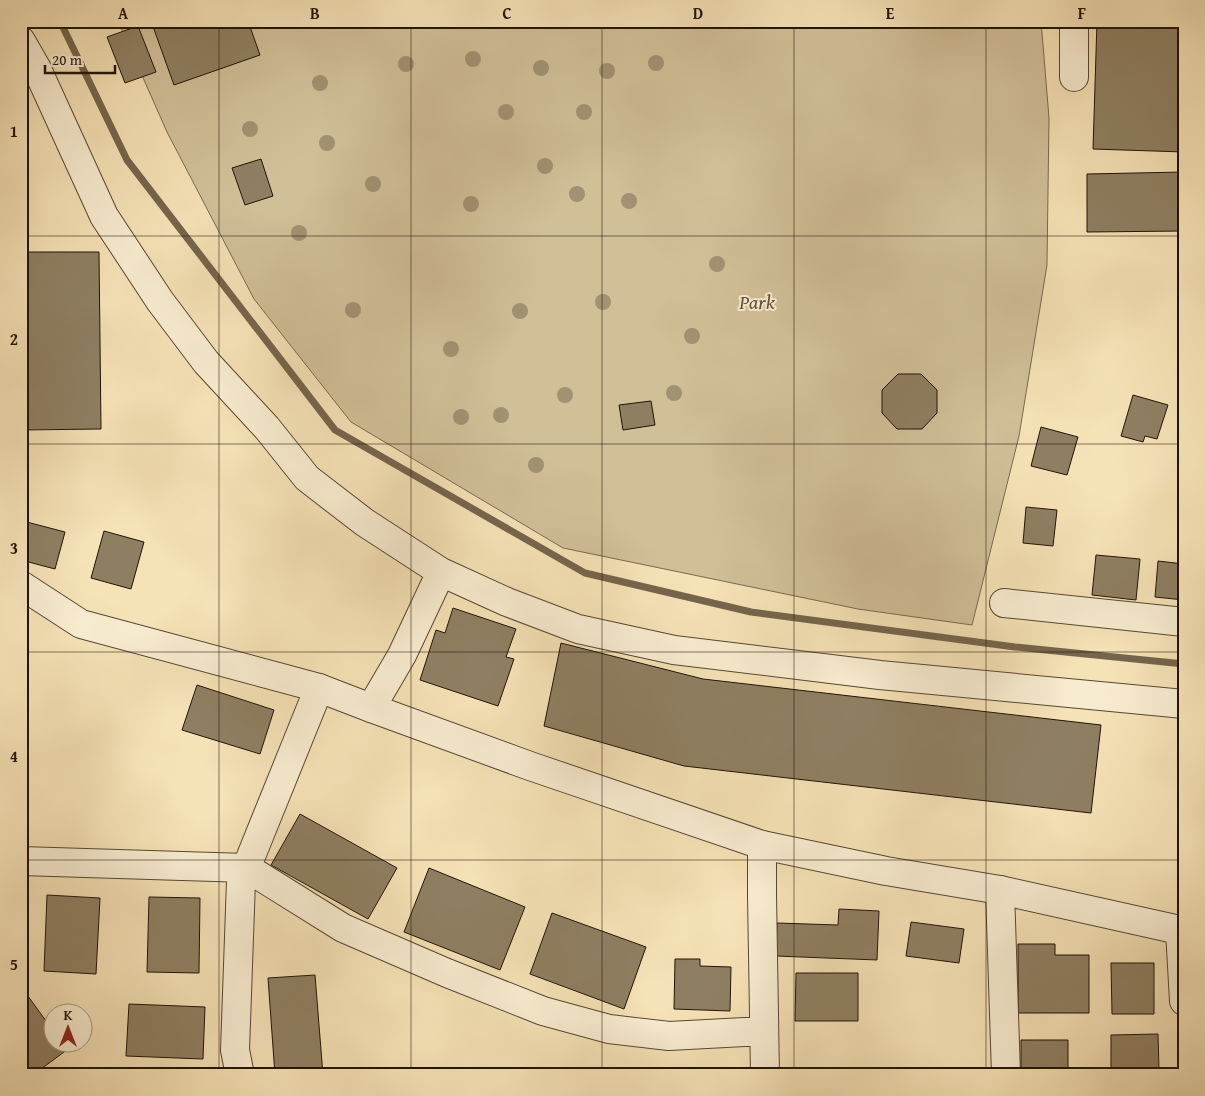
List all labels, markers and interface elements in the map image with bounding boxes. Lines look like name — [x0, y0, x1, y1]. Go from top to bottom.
text: A — [118, 1, 129, 25]
text: B — [310, 1, 320, 25]
text: C — [502, 1, 512, 25]
text: D — [693, 1, 703, 25]
text: E — [886, 1, 895, 25]
text: F — [1078, 1, 1086, 25]
scale bar — [45, 42, 115, 74]
text: 20 m — [52, 49, 83, 70]
text: 1 — [10, 119, 18, 143]
park label: Park — [738, 287, 776, 316]
text: 2 — [10, 327, 18, 351]
text: 3 — [10, 536, 18, 560]
text: 4 — [10, 744, 18, 768]
text: 5 — [10, 952, 18, 976]
north arrow — [42, 1004, 92, 1054]
text: K — [64, 1005, 73, 1025]

